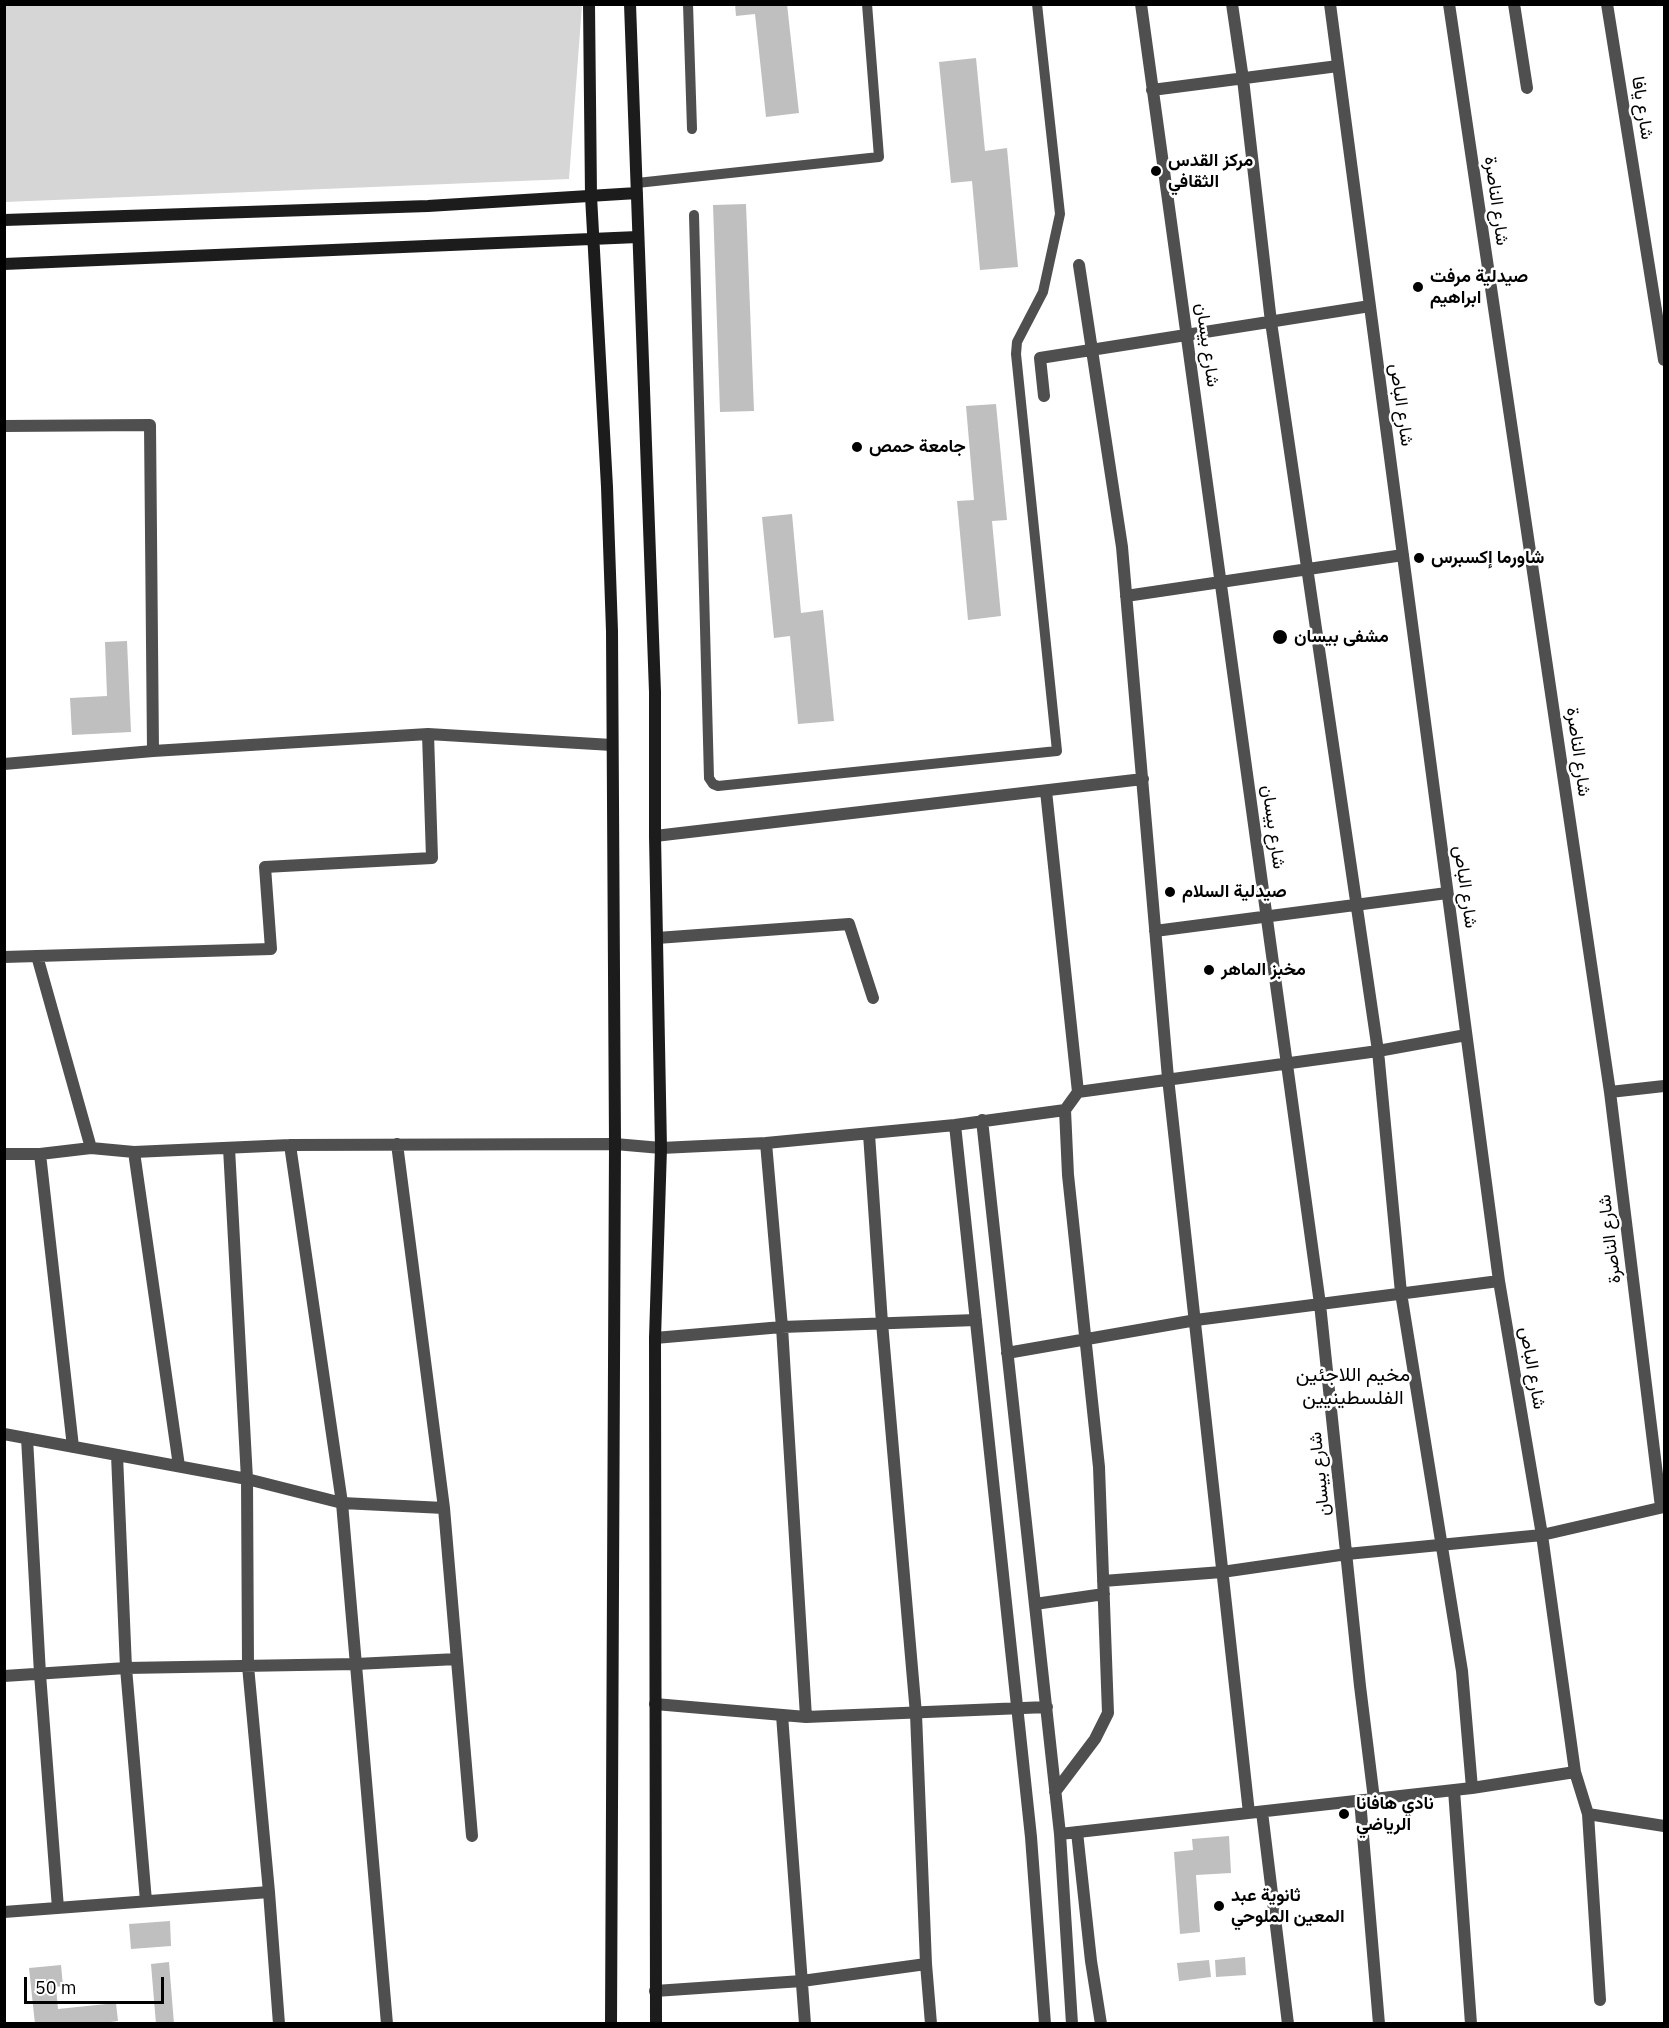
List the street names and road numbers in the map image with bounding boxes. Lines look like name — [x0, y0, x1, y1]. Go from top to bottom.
street label: شارع يافا — [1626, 75, 1658, 141]
street label: شارع الناصرة — [1479, 155, 1513, 247]
street label: شارع بيسان — [1190, 302, 1224, 388]
street label: شارع الباص — [1385, 362, 1417, 448]
street label: شارع الناصرة — [1561, 706, 1595, 798]
street label: شارع بيسان — [1256, 784, 1290, 870]
street label: شارع الباص — [1449, 844, 1481, 930]
street label: شارع الناصرة — [1594, 1193, 1626, 1285]
street label: شارع الباص — [1514, 1325, 1550, 1411]
street label: شارع بيسان — [1305, 1431, 1335, 1517]

